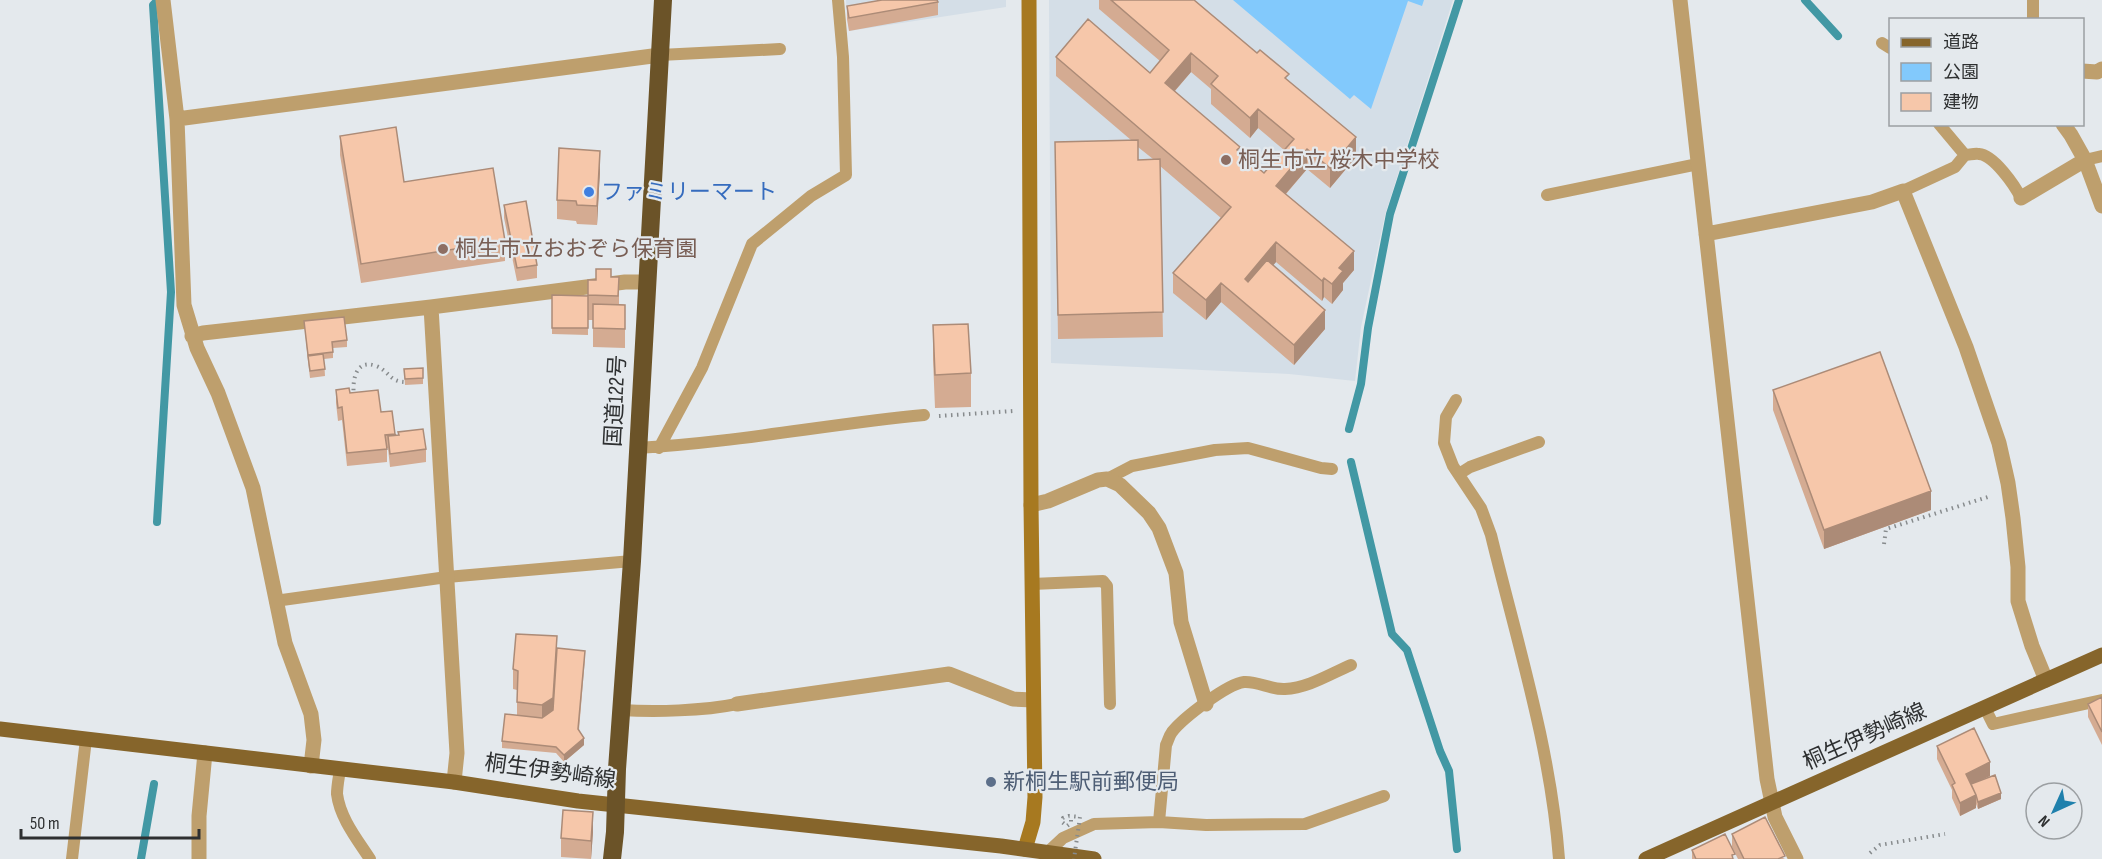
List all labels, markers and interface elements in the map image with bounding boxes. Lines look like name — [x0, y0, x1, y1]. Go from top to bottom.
legend — [1889, 18, 2084, 126]
text: 道路 — [1943, 32, 1979, 53]
text: 公園 — [1943, 62, 1979, 83]
text: 建物 — [1943, 92, 1979, 113]
place label: 桐生市立 桜木中学校 — [1238, 147, 1440, 174]
marker: 桐生市立 桜木中学校 — [1219, 153, 1233, 167]
place label: ファミリーマート — [601, 179, 777, 206]
marker: ファミリーマート — [582, 185, 596, 199]
place label: 桐生市立おおぞら保育園 — [455, 236, 697, 263]
marker: 桐生市立おおぞら保育園 — [436, 242, 450, 256]
street label: 国道122号 — [600, 354, 632, 448]
street label: 桐生伊勢崎線 — [1799, 698, 1931, 776]
street label: 桐生伊勢崎線 — [483, 749, 617, 795]
place label: 新桐生駅前郵便局 — [1003, 769, 1179, 796]
marker: 新桐生駅前郵便局 — [984, 775, 998, 789]
north arrow — [2024, 781, 2084, 841]
scale bar — [21, 802, 200, 840]
text: N — [2035, 811, 2054, 830]
text: 50 m — [30, 813, 60, 834]

